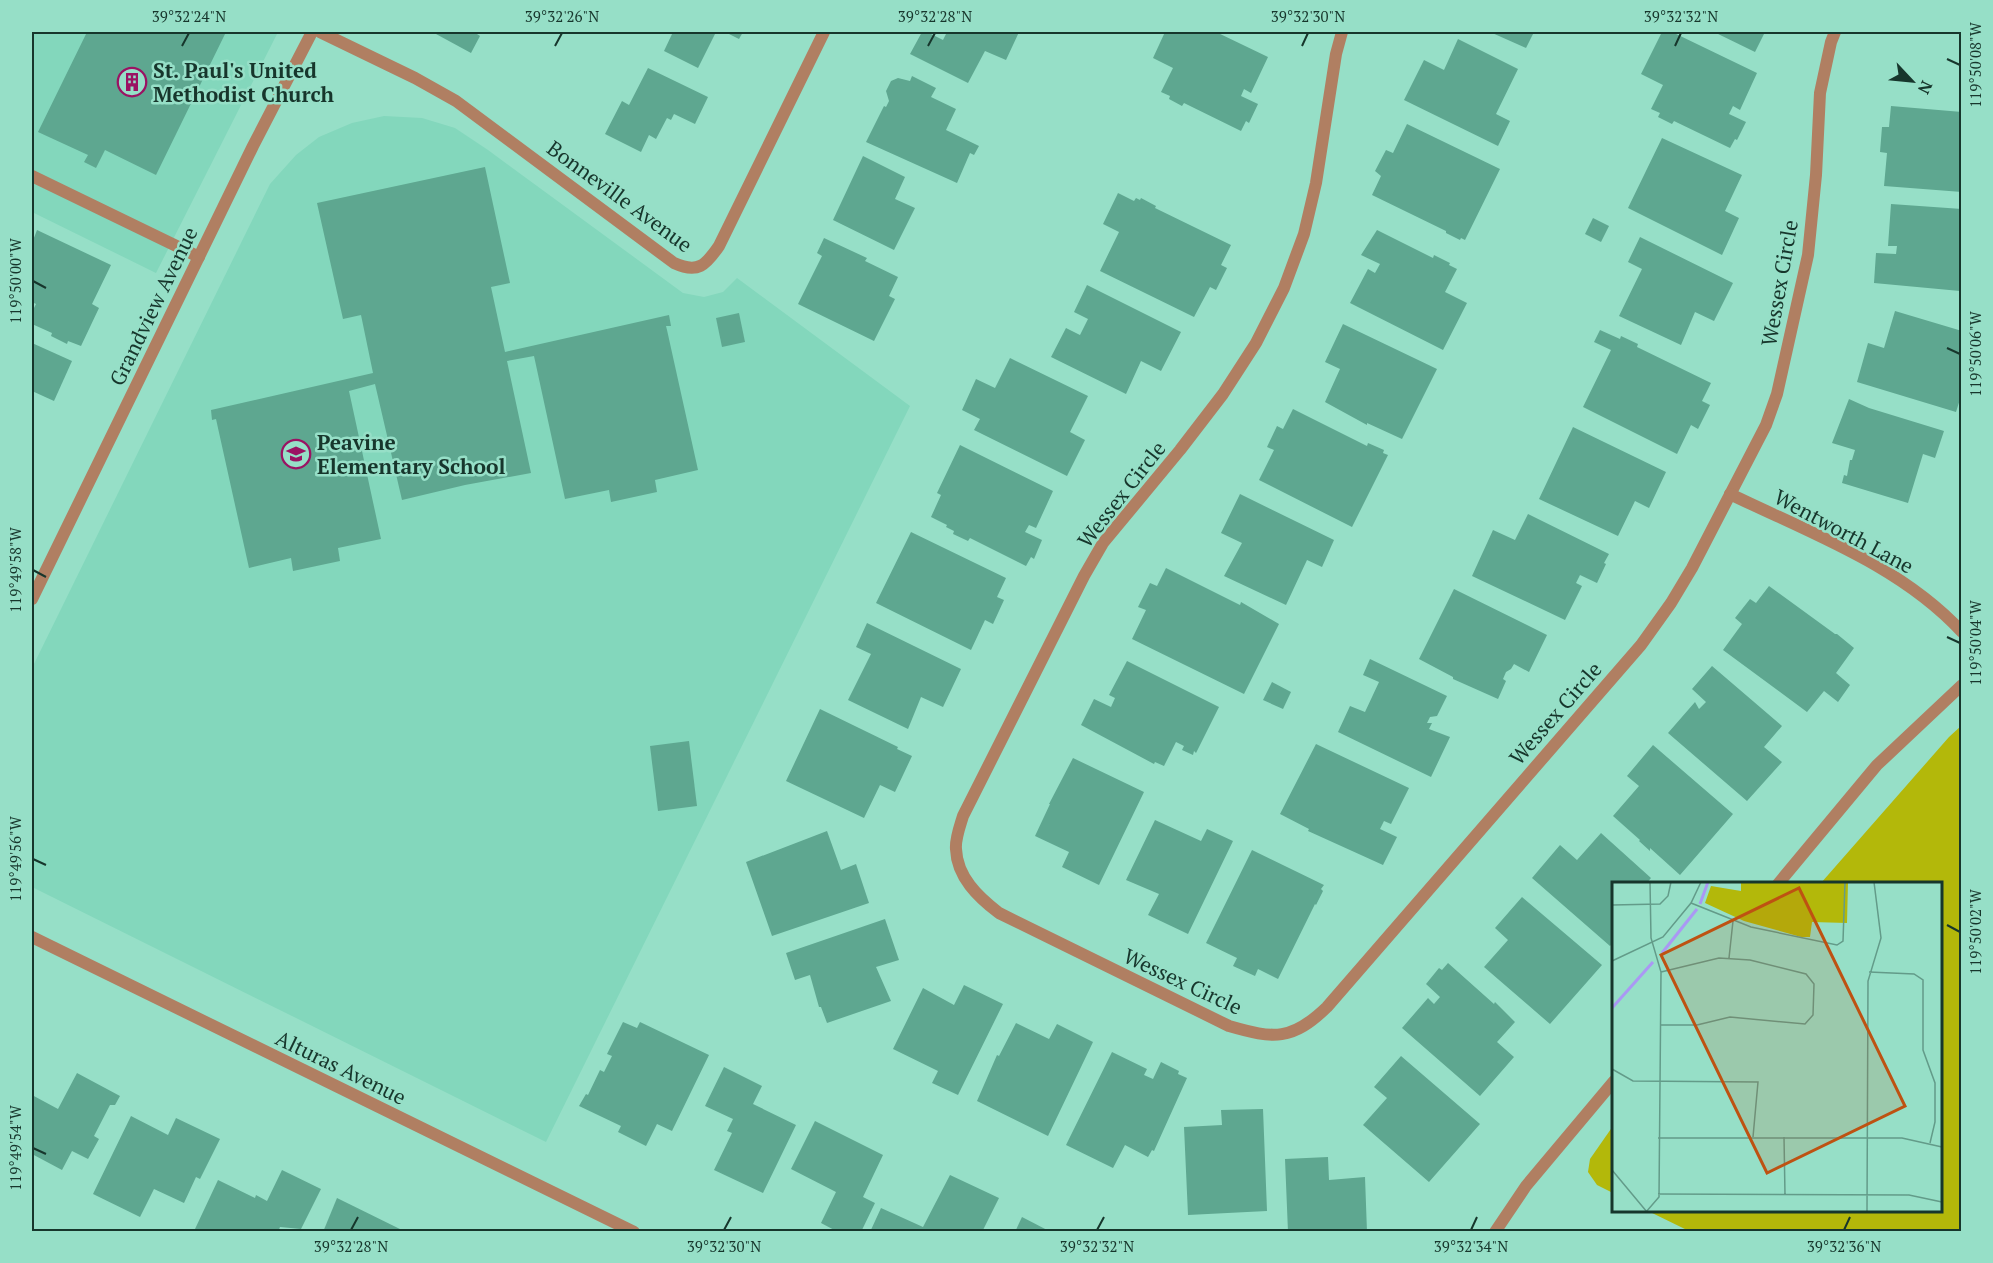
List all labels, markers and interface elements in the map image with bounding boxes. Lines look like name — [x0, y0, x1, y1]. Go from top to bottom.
text: 39°32'24"N — [152, 6, 226, 26]
text: 39°32'26"N — [525, 6, 599, 26]
text: 39°32'28"N — [898, 6, 972, 26]
text: 39°32'30"N — [1271, 6, 1345, 26]
text: 39°32'32"N — [1644, 6, 1718, 26]
text: 119°50'08"W — [1965, 21, 1985, 108]
north arrow — [1882, 51, 1942, 111]
place label: St. Paul's United Methodist Church — [153, 56, 335, 108]
building icon: St. Paul's United Methodist Church — [116, 66, 148, 98]
text: N — [1913, 77, 1938, 98]
street label: Bonneville Avenue — [542, 134, 698, 258]
street label: Wessex Circle — [1754, 218, 1804, 348]
street label: Grandview Avenue — [102, 222, 204, 390]
text: 119°50'00"W — [5, 237, 25, 324]
text: 119°50'06"W — [1965, 310, 1985, 397]
place label: Peavine Elementary School — [317, 428, 505, 480]
street label: Wessex Circle — [1071, 435, 1171, 553]
school or university icon: Peavine Elementary School — [280, 438, 312, 470]
street label: Wentworth Lane — [1769, 482, 1919, 580]
text: 119°49'58"W — [5, 526, 25, 613]
text: 119°50'04"W — [1965, 599, 1985, 686]
street label: Wessex Circle — [1503, 656, 1607, 770]
text: 119°49'56"W — [5, 815, 25, 902]
inset map — [1612, 882, 1942, 1212]
text: 119°50'02"W — [1965, 888, 1985, 975]
street label: Wessex Circle — [1119, 941, 1247, 1021]
street label: Alturas Avenue — [271, 1023, 411, 1111]
text: 119°49'54"W — [5, 1104, 25, 1191]
text: 39°32'28"N — [314, 1236, 388, 1256]
text: 39°32'30"N — [687, 1236, 761, 1256]
text: 39°32'32"N — [1060, 1236, 1134, 1256]
text: 39°32'34"N — [1434, 1236, 1508, 1256]
text: 39°32'36"N — [1807, 1236, 1881, 1256]

